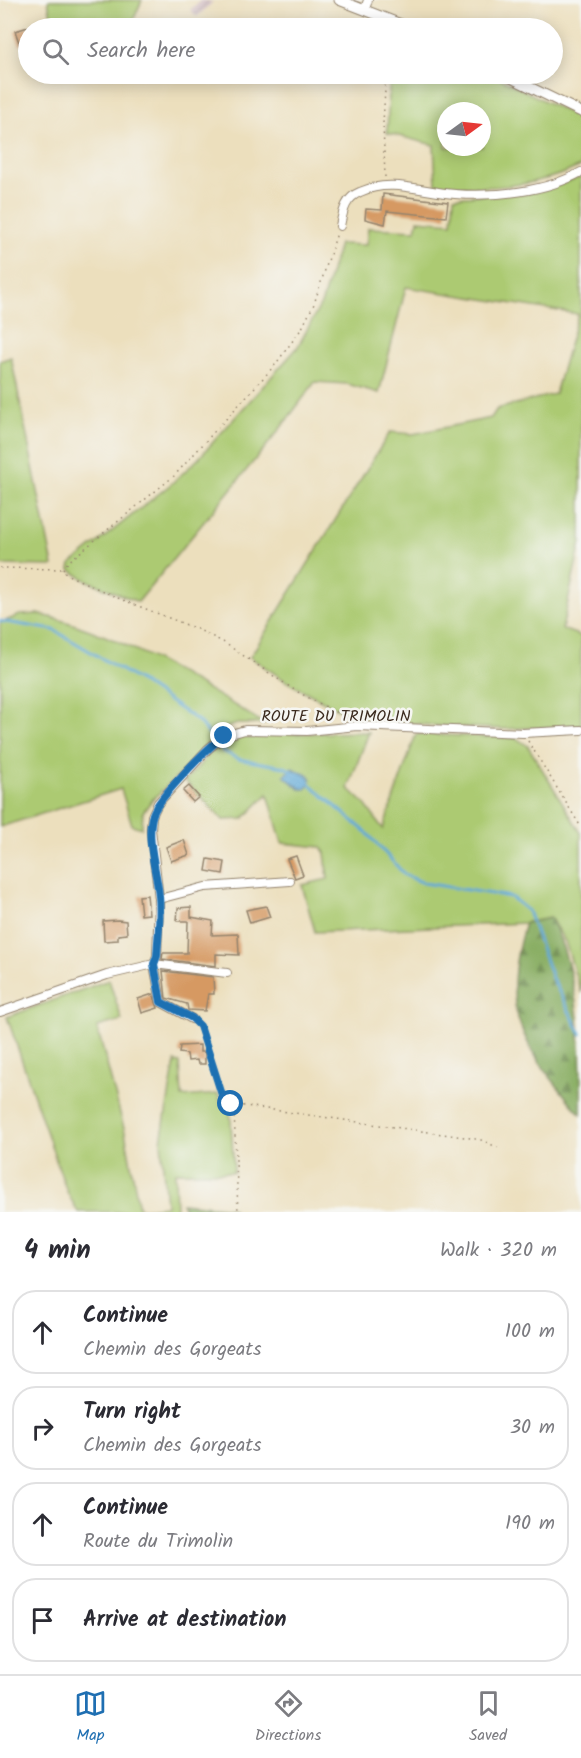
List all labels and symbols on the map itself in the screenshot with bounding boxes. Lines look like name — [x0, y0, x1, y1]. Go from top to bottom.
north arrow — [437, 102, 491, 156]
street label: ROUTE DU TRIMOLIN — [261, 704, 411, 729]
route end — [210, 722, 236, 748]
route start — [217, 1090, 243, 1116]

